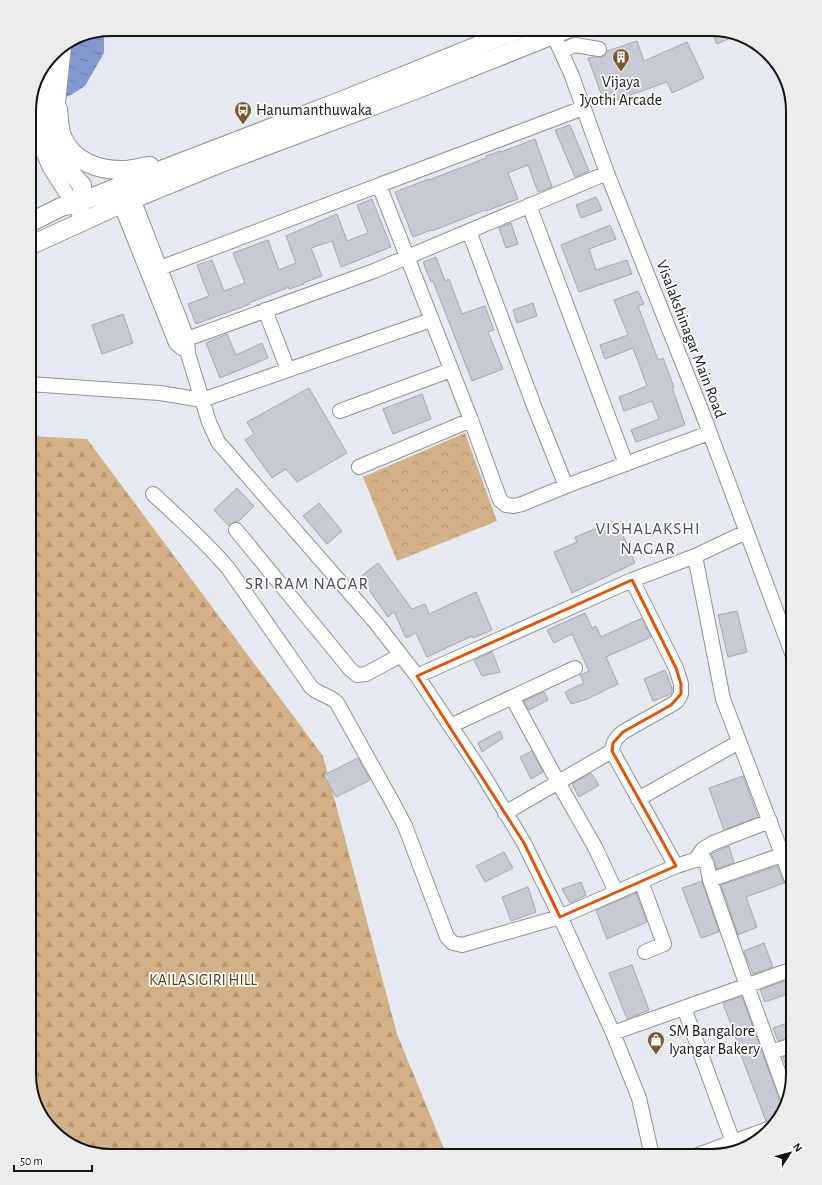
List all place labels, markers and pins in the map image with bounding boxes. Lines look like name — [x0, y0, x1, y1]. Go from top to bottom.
building icon: Vijaya Jyothi Arcade — [611, 47, 631, 72]
place label: Vijaya Jyothi Arcade — [580, 74, 662, 109]
bus stop icon: Hanumanthuwaka — [233, 100, 253, 125]
place label: Hanumanthuwaka — [256, 102, 372, 118]
place label: SM Bangalore Iyangar Bakery — [669, 1023, 760, 1058]
shop icon: SM Bangalore Iyangar Bakery — [646, 1030, 666, 1055]

